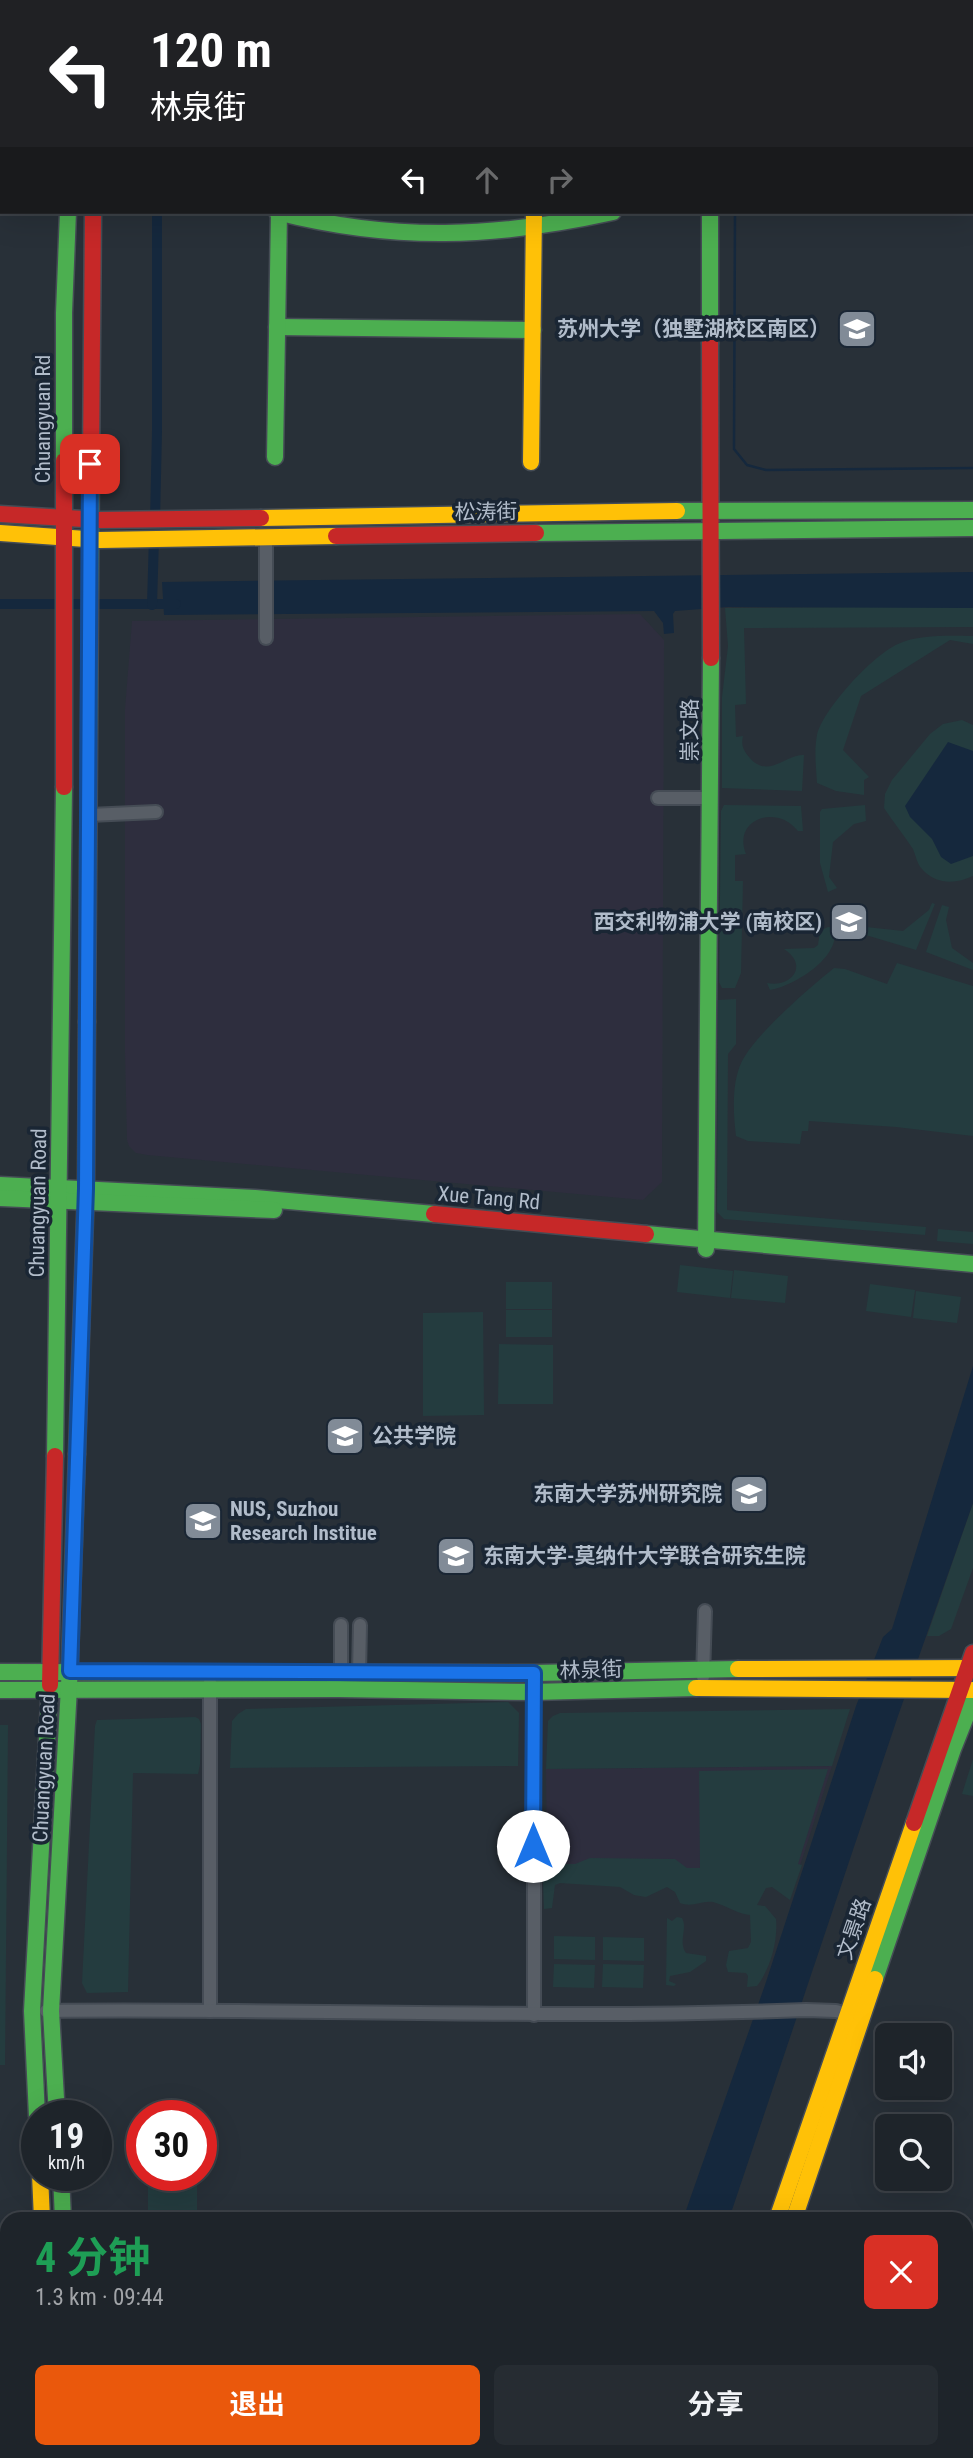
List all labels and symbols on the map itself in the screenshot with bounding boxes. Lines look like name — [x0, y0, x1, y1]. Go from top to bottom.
school or university icon: 苏州大学（独墅湖校区南区） — [836, 308, 878, 350]
place label: 苏州大学（独墅湖校区南区） — [557, 317, 830, 341]
street label: Chuangyuan Rd — [31, 355, 55, 483]
pin — [60, 434, 120, 494]
street label: 松涛街 — [454, 499, 518, 525]
street label: 崇文路 — [678, 699, 702, 762]
school or university icon: 西交利物浦大学 (南校区) — [828, 901, 870, 943]
place label: 西交利物浦大学 (南校区) — [594, 910, 822, 934]
street label: Chuangyuan Road — [25, 1128, 51, 1278]
street label: Xue Tang Rd — [437, 1182, 541, 1214]
school or university icon: 公共学院 — [324, 1415, 366, 1457]
place label: 公共学院 — [372, 1424, 456, 1448]
school or university icon: 东南大学苏州研究院 — [728, 1473, 770, 1515]
place label: 东南大学苏州研究院 — [533, 1482, 722, 1506]
place label: NUS, Suzhou Research Institue — [230, 1497, 377, 1545]
school or university icon: NUS, Suzhou Research Institue — [182, 1500, 224, 1542]
school or university icon: 东南大学-莫纳什大学联合研究生院 — [435, 1535, 477, 1577]
place label: 东南大学-莫纳什大学联合研究生院 — [483, 1544, 806, 1568]
street label: 林泉街 — [559, 1657, 623, 1683]
street label: Chuangyuan Road — [28, 1693, 60, 1843]
position arrow — [496, 1809, 570, 1883]
street label: 文景路 — [832, 1895, 876, 1963]
speed limit sign: 30 — [126, 2100, 217, 2191]

